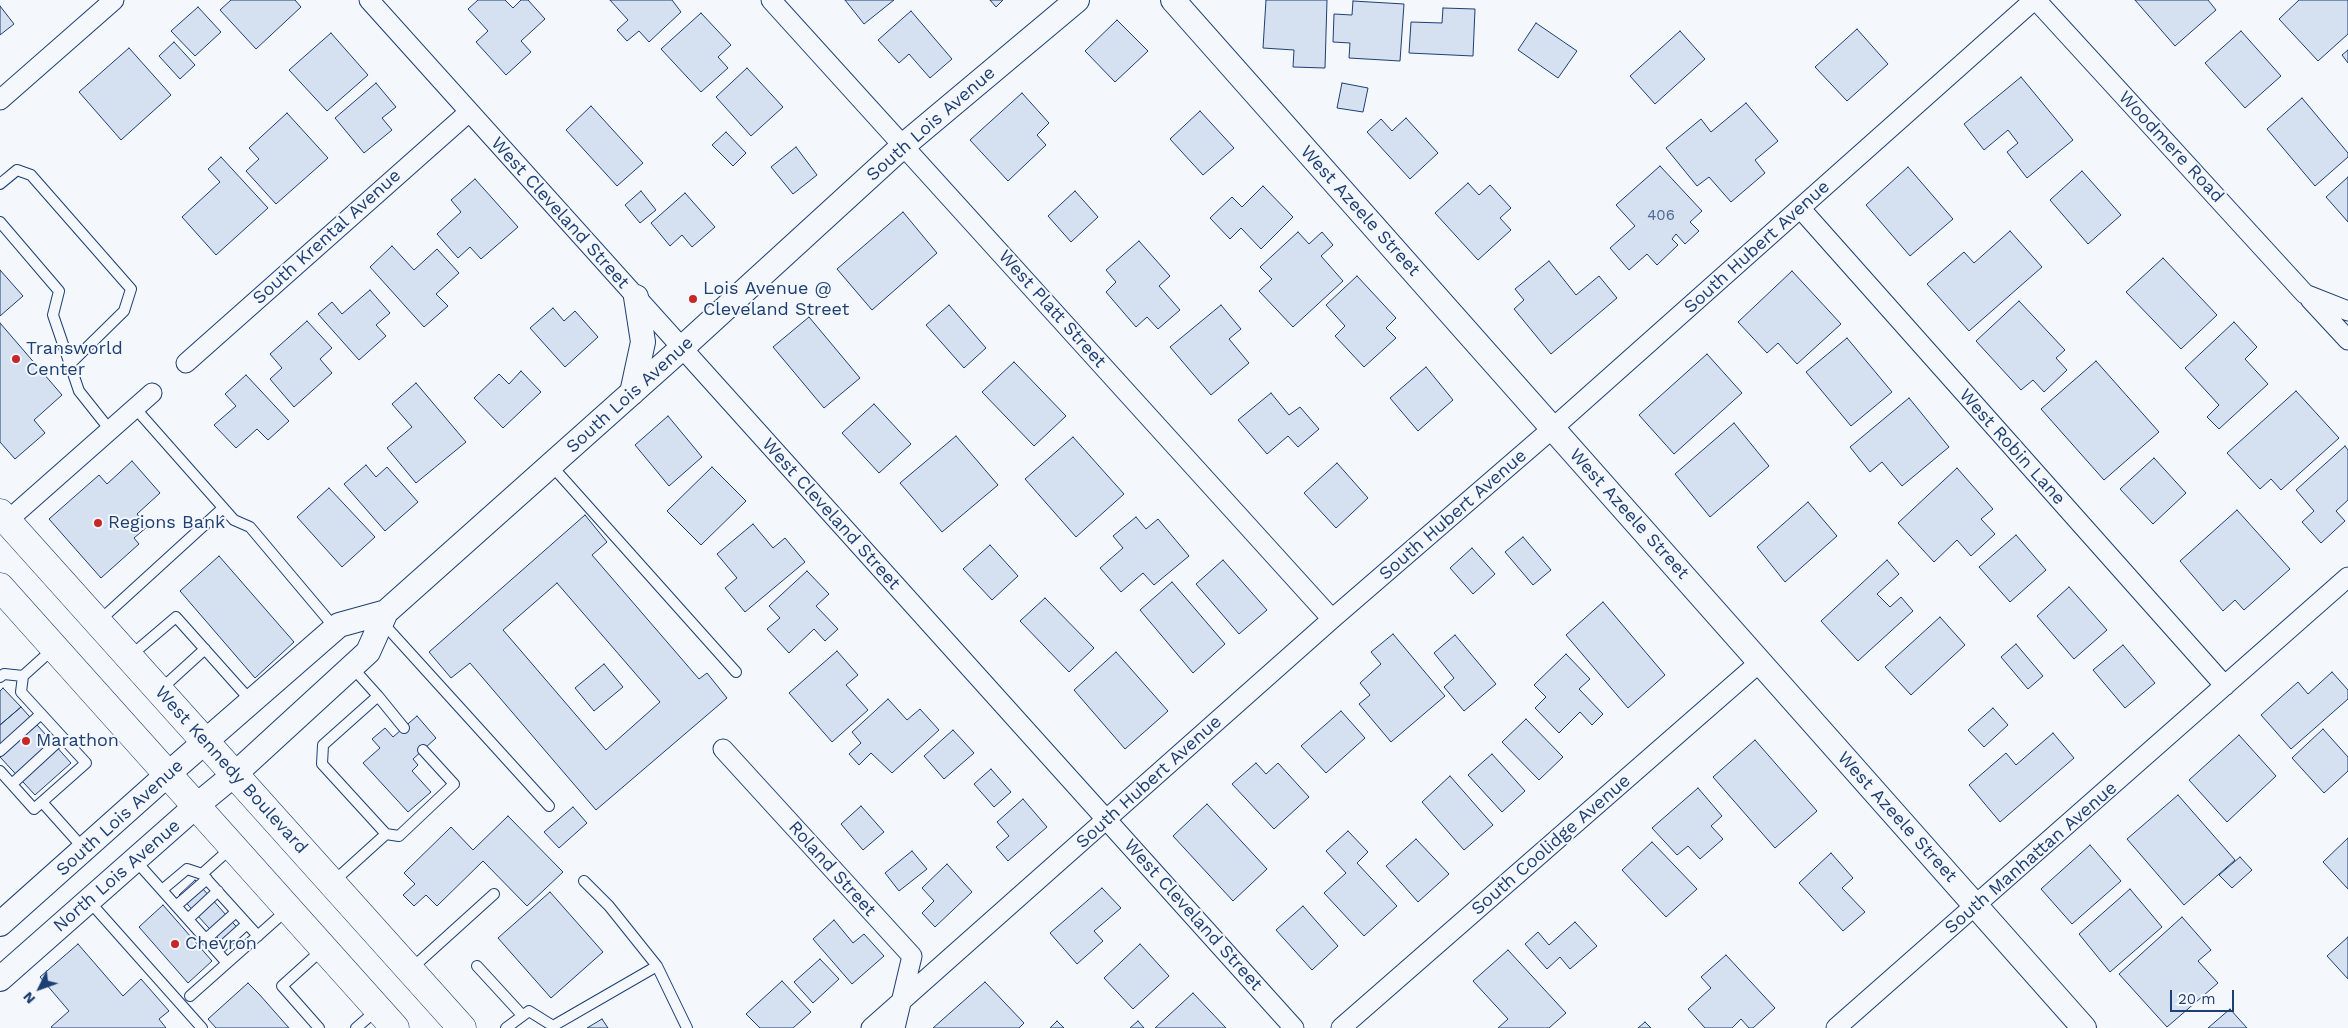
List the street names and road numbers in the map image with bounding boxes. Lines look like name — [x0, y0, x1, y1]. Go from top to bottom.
street label: South Lois Avenue — [862, 62, 1000, 186]
street label: Woodmere Road — [2114, 87, 2228, 207]
street label: West Cleveland Street — [486, 133, 634, 293]
street label: West Azeele Street — [1296, 141, 1424, 281]
street label: South Krental Avenue — [249, 165, 405, 309]
street label: South Hubert Avenue — [1680, 176, 1834, 318]
street label: West Platt Street — [994, 246, 1110, 372]
street label: South Lois Avenue — [562, 332, 698, 458]
street label: West Robin Lane — [1954, 385, 2070, 509]
street label: West Cleveland Street — [757, 434, 905, 594]
street label: West Azeele Street — [1565, 444, 1693, 584]
street label: South Hubert Avenue — [1375, 445, 1531, 585]
street label: West Kennedy Boulevard — [150, 682, 312, 858]
street label: South Hubert Avenue — [1072, 711, 1226, 853]
street label: West Azeele Street — [1833, 747, 1961, 887]
street label: South Lois Avenue — [52, 755, 188, 881]
street label: South Coolidge Avenue — [1467, 770, 1635, 920]
street label: South Manhattan Avenue — [1941, 777, 2121, 939]
street label: North Lois Avenue — [49, 815, 185, 937]
street label: Roland Street — [784, 817, 880, 921]
street label: West Cleveland Street — [1119, 835, 1267, 995]

